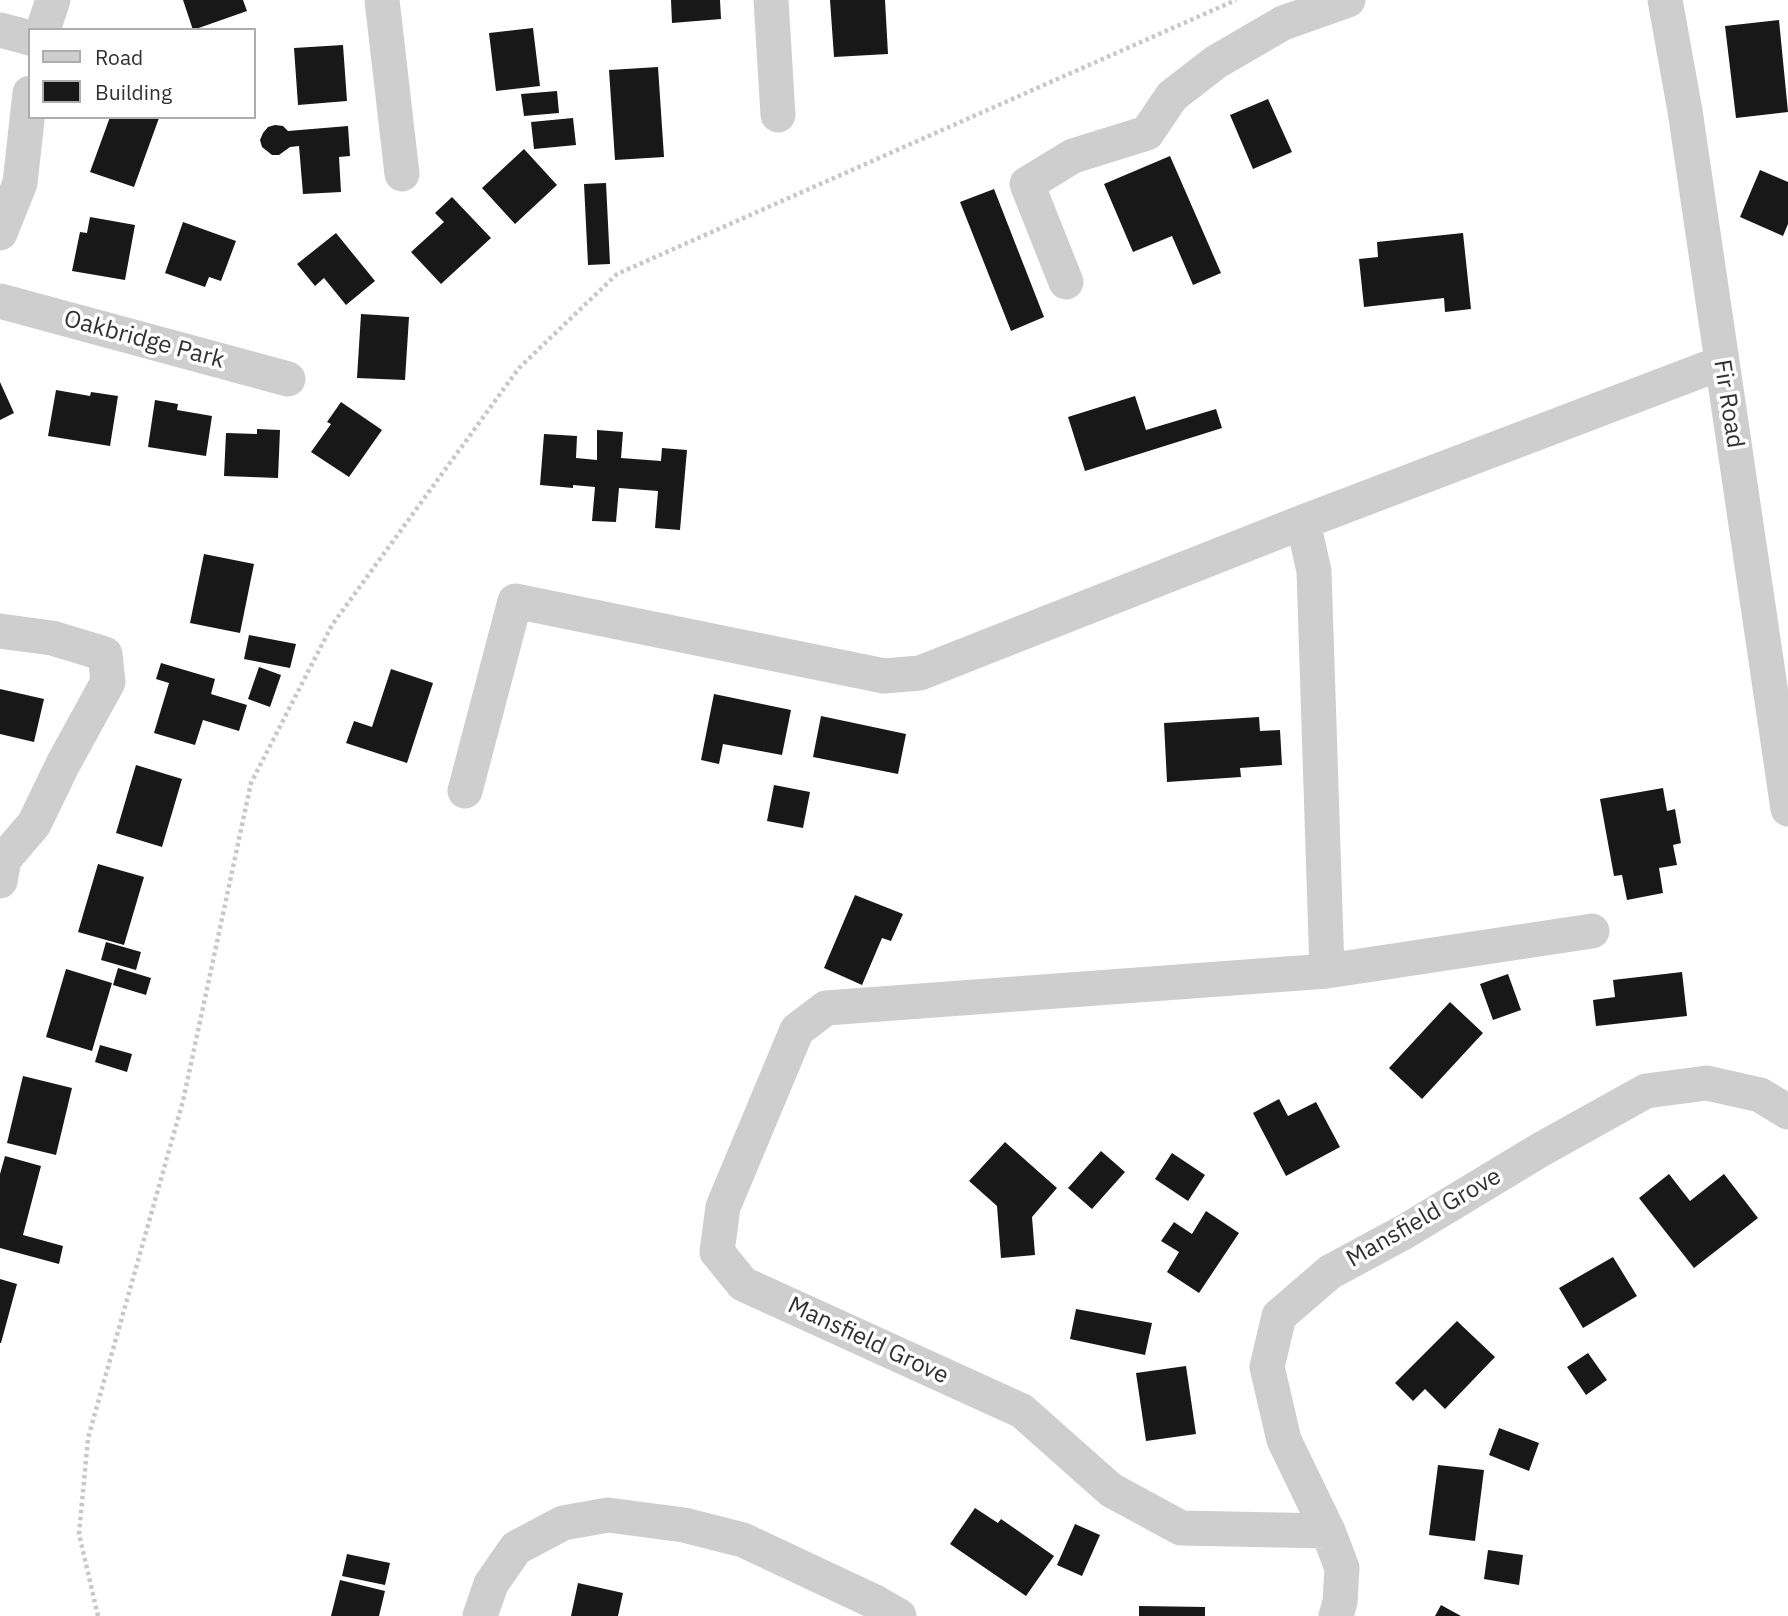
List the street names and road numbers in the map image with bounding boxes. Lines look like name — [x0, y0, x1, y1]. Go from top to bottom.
street label: Oakbridge Park — [61, 305, 227, 375]
street label: Fir Road — [1707, 358, 1749, 450]
street label: Mansfield Grove — [1342, 1162, 1506, 1274]
street label: Mansfield Grove — [783, 1291, 953, 1391]

